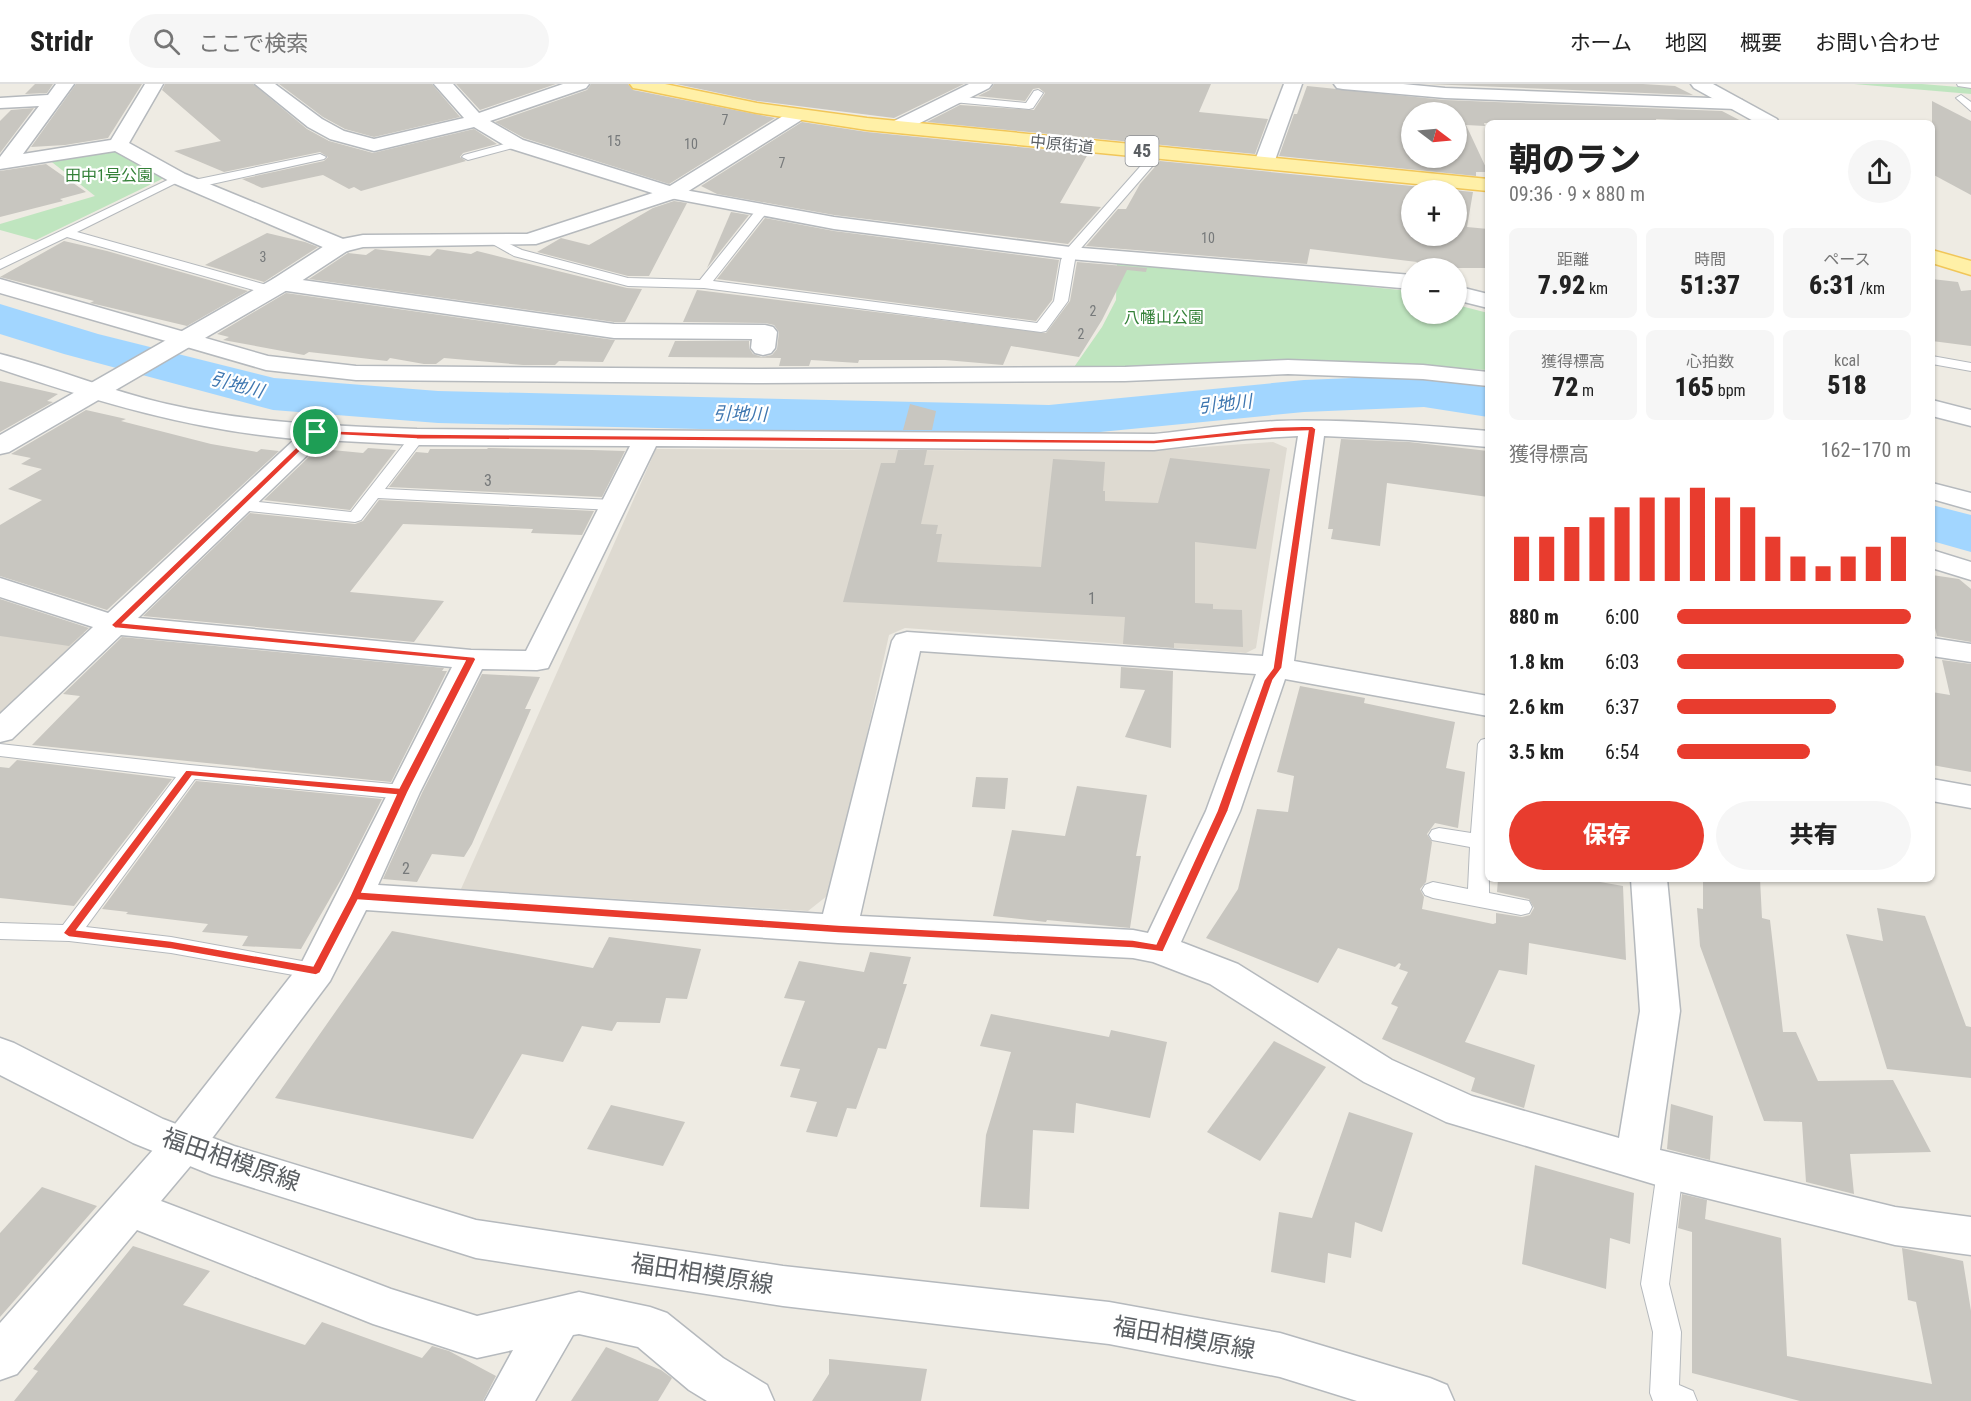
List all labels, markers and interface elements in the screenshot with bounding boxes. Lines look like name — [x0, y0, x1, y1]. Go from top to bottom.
search box — [129, 14, 549, 68]
text: Stridr — [30, 25, 93, 58]
icon: search — [150, 25, 183, 58]
text: ここで検索 — [198, 31, 308, 56]
text: ホーム — [1570, 31, 1632, 55]
text: 地図 — [1665, 31, 1707, 55]
text: 概要 — [1740, 31, 1782, 55]
text: お問い合わせ — [1815, 31, 1941, 55]
north arrow — [1401, 102, 1467, 168]
map controls — [1401, 102, 1467, 324]
house number: 7 — [722, 112, 729, 128]
street label: 中原街道 — [1029, 132, 1095, 157]
house number: 15 — [607, 133, 621, 149]
house number: 10 — [684, 136, 698, 152]
road number: 45 — [1126, 136, 1158, 166]
text: 朝のラン — [1509, 140, 1641, 179]
button: share — [1848, 140, 1911, 203]
house number: 7 — [779, 155, 786, 171]
park label: 田中1号公園 — [65, 166, 153, 185]
button: + — [1401, 180, 1467, 246]
text: 09:36 · 9 × 880 m — [1509, 182, 1645, 206]
house number: 10 — [1201, 230, 1215, 246]
house number: 3 — [260, 249, 266, 265]
text: 距離 — [1557, 250, 1589, 269]
text: 時間 — [1694, 250, 1726, 269]
text: ペース — [1823, 250, 1871, 269]
button: − — [1401, 258, 1467, 324]
text: 7.92 — [1538, 270, 1585, 300]
text: 51:37 — [1680, 270, 1740, 300]
text: 6:31 — [1809, 270, 1856, 300]
text: km — [1585, 279, 1608, 298]
text: /km — [1856, 279, 1885, 298]
house number: 2 — [1090, 303, 1097, 319]
park label: 八幡山公園 — [1124, 308, 1204, 327]
house number: 2 — [1078, 326, 1085, 342]
text: kcal — [1834, 351, 1860, 370]
text: 獲得標高 — [1541, 352, 1605, 371]
text: 心拍数 — [1686, 352, 1734, 371]
water label: 引地川 — [208, 367, 268, 402]
text: 518 — [1827, 370, 1867, 400]
text: 72 — [1552, 372, 1578, 402]
text: 165 — [1674, 372, 1714, 402]
text: m — [1578, 381, 1594, 400]
text: bpm — [1714, 381, 1746, 400]
water label: 引地川 — [1197, 390, 1255, 417]
water label: 引地川 — [713, 403, 769, 425]
pin — [290, 406, 341, 457]
icon: arrive — [299, 415, 332, 448]
text: 162–170 m — [1821, 438, 1911, 462]
text: 獲得標高 — [1509, 442, 1589, 466]
house number: 3 — [484, 471, 492, 490]
house number: 1 — [1088, 589, 1096, 608]
text: 880 m — [1509, 605, 1559, 629]
text: 6:00 — [1605, 605, 1639, 629]
text: 1.8 km — [1509, 650, 1564, 674]
text: 6:03 — [1605, 650, 1639, 674]
text: 2.6 km — [1509, 695, 1564, 719]
text: 6:37 — [1605, 695, 1639, 719]
text: 3.5 km — [1509, 740, 1564, 764]
text: 6:54 — [1605, 740, 1639, 764]
button: 保存 — [1509, 801, 1704, 870]
button: 共有 — [1716, 801, 1911, 870]
house number: 2 — [402, 859, 410, 878]
street label: 福田相模原線 — [158, 1123, 304, 1197]
street label: 福田相模原線 — [629, 1249, 775, 1299]
street label: 福田相模原線 — [1111, 1312, 1257, 1364]

